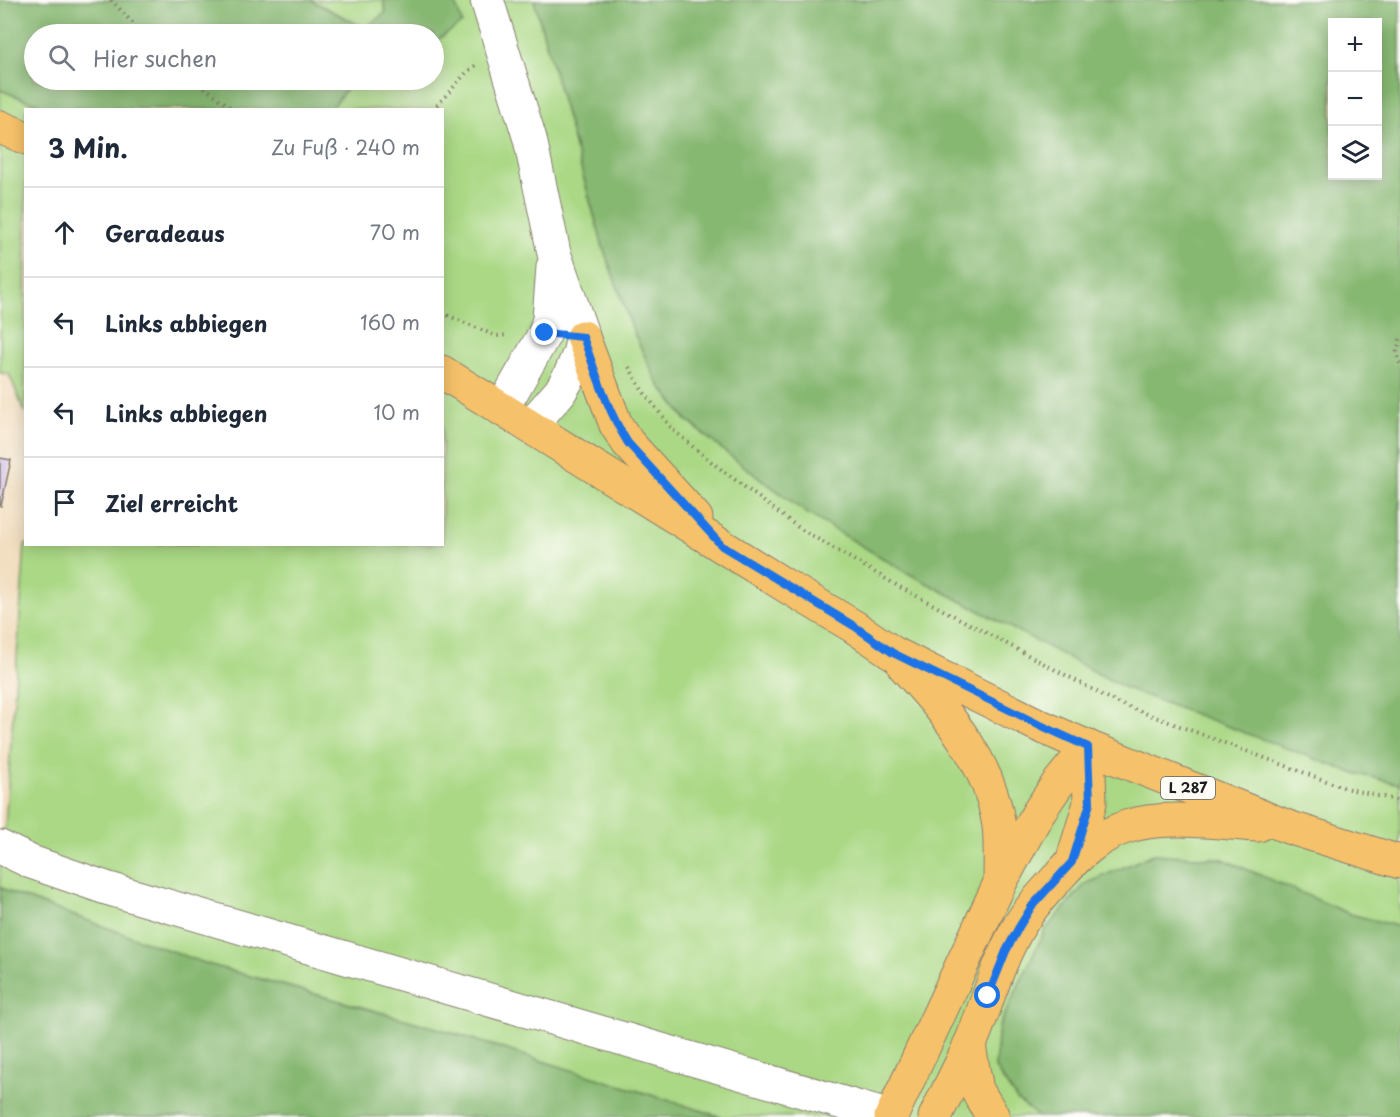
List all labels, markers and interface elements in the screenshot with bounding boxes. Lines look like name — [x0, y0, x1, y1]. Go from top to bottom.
map controls — [1328, 18, 1382, 180]
button: + — [1328, 18, 1382, 72]
search box — [24, 24, 444, 90]
icon: search — [45, 41, 78, 74]
text: Hier suchen — [93, 41, 217, 74]
button: − — [1328, 72, 1382, 126]
button: layers — [1328, 126, 1382, 180]
text: 3 Min. — [48, 128, 128, 167]
text: Zu Fuß · 240 m — [271, 132, 420, 162]
icon: ahead — [48, 216, 81, 249]
text: Geradeaus — [105, 216, 225, 249]
text: 70 m — [370, 217, 420, 247]
icon: left — [48, 306, 81, 339]
text: Links abbiegen — [105, 306, 267, 339]
text: 160 m — [360, 307, 420, 337]
route end — [531, 319, 557, 345]
icon: left — [48, 396, 81, 429]
text: Links abbiegen — [105, 396, 267, 429]
text: 10 m — [373, 397, 420, 427]
icon: arrive — [48, 486, 81, 519]
text: Ziel erreicht — [105, 486, 238, 519]
road number: L 287 — [1161, 777, 1215, 799]
route start — [974, 982, 1000, 1008]

